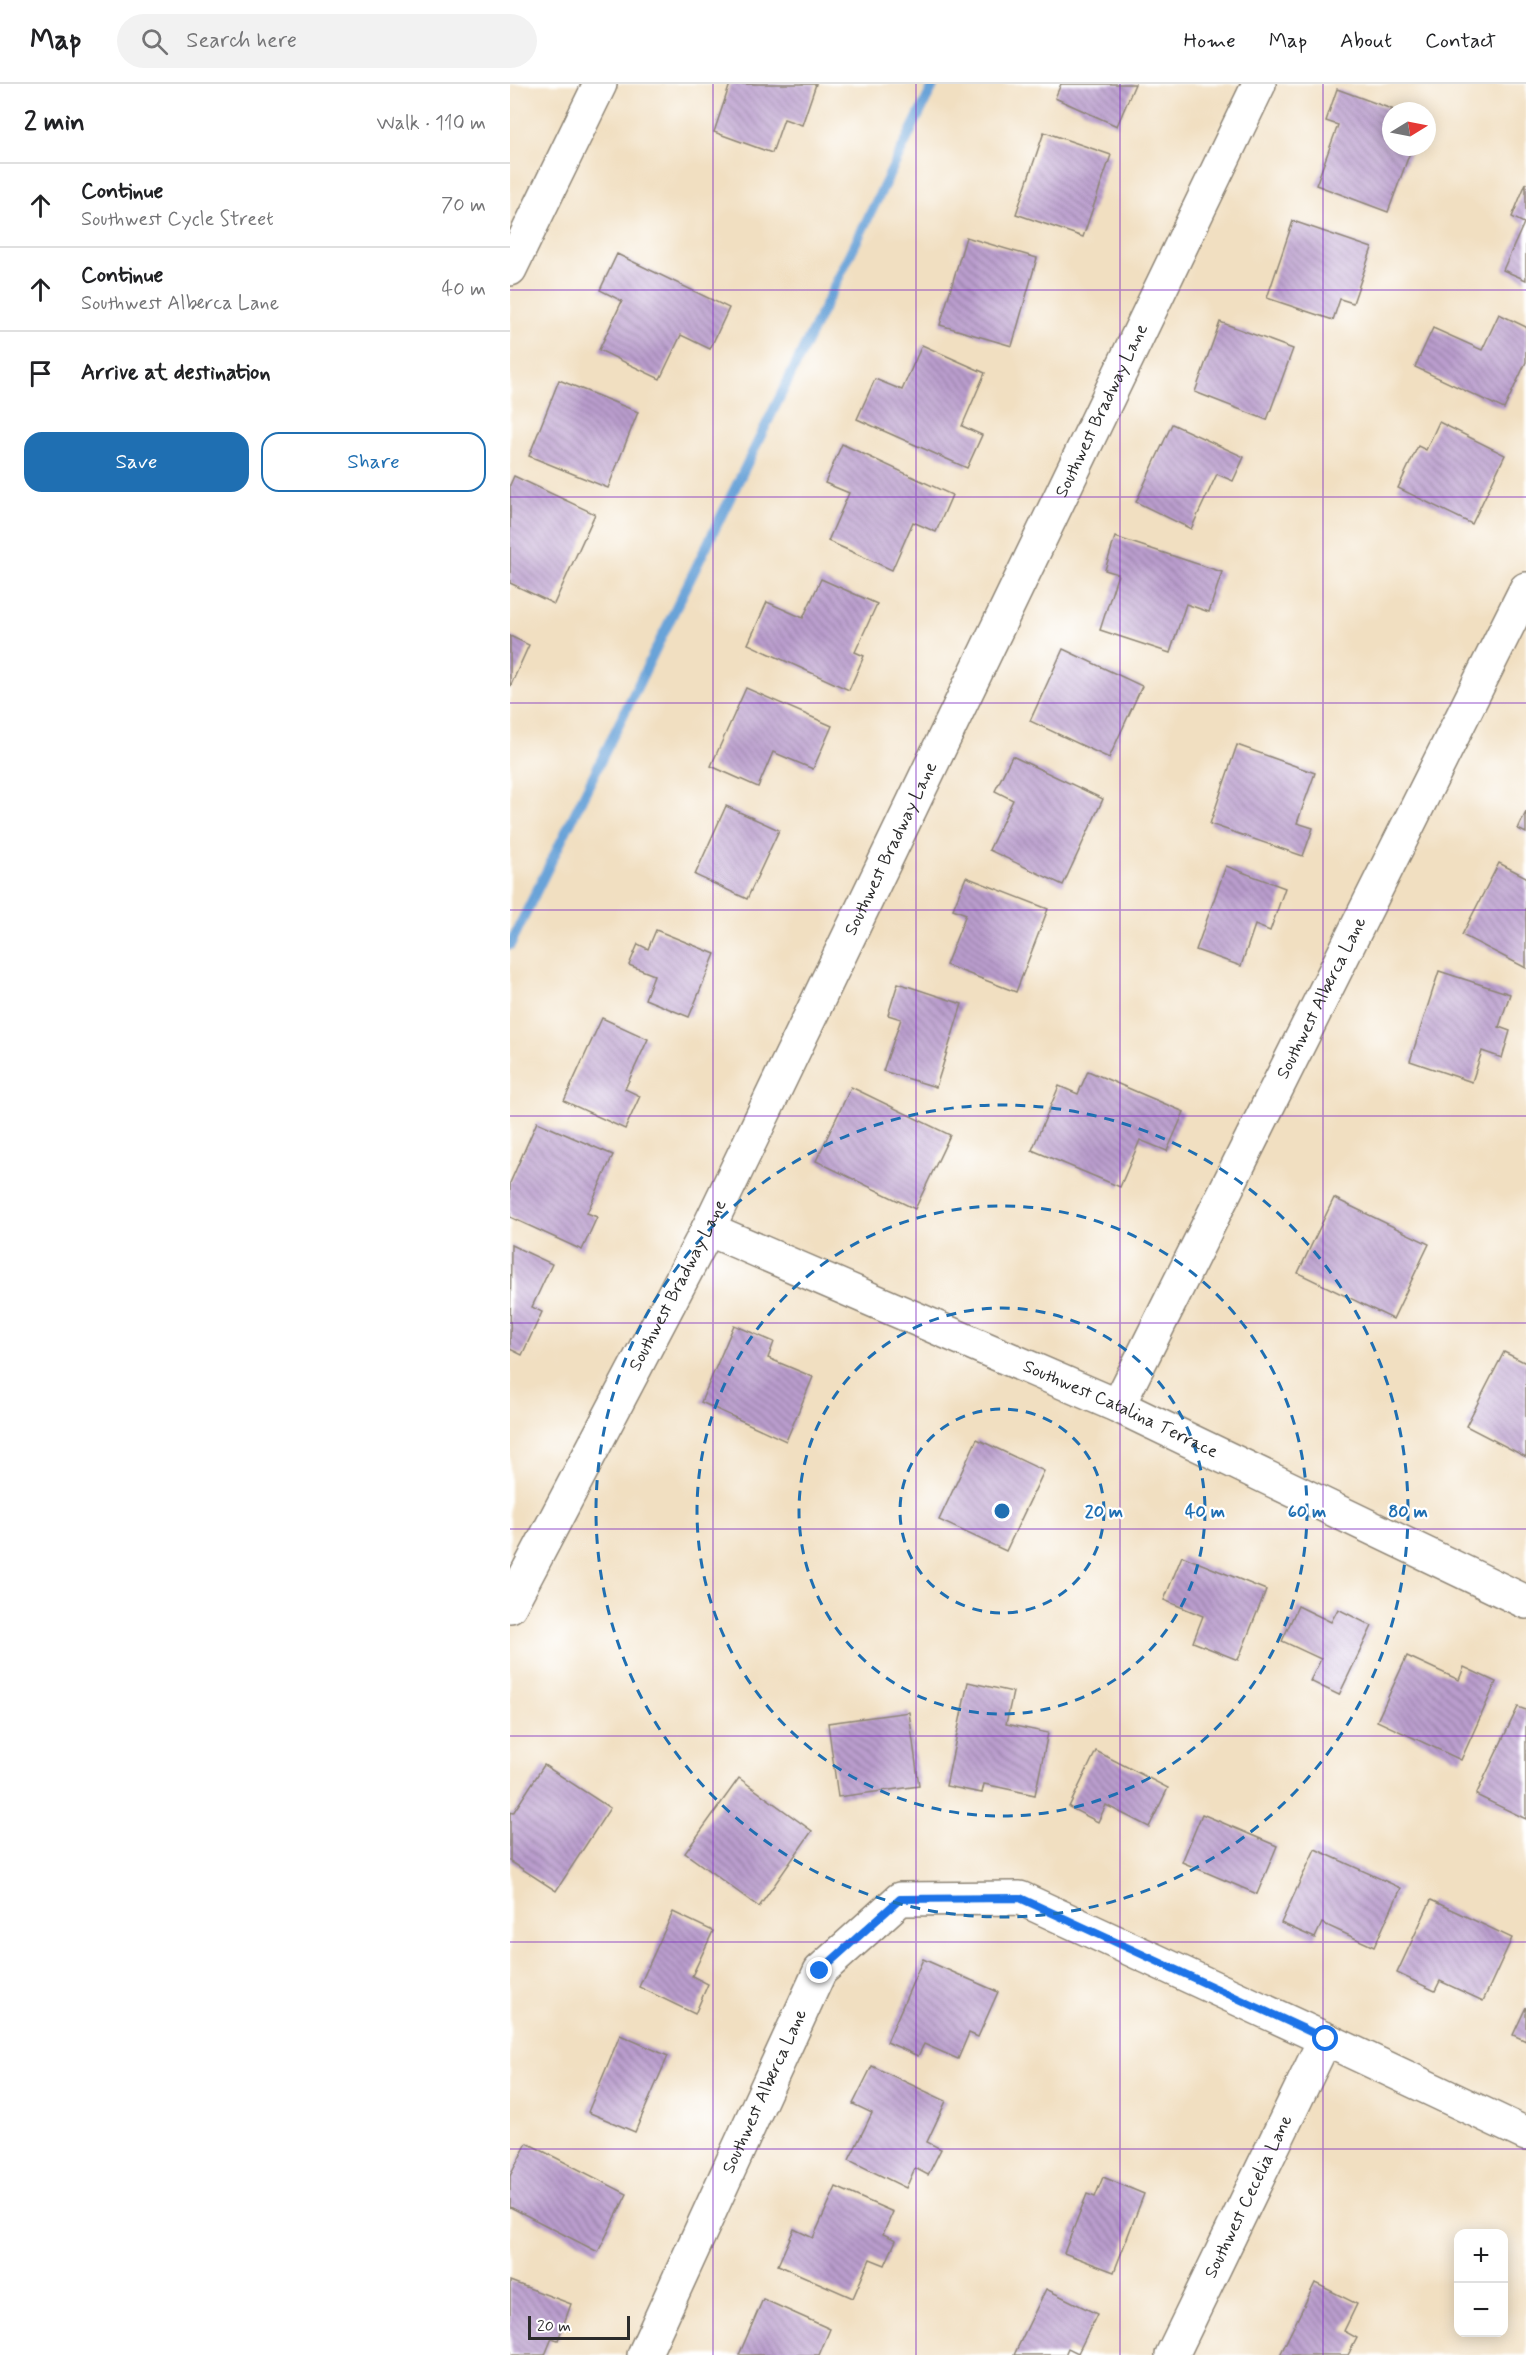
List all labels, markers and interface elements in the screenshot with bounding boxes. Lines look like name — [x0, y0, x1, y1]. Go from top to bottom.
search box — [117, 14, 537, 68]
text: Map — [30, 23, 81, 60]
icon: search — [138, 25, 171, 58]
text: Search here — [186, 27, 297, 55]
text: Home — [1184, 27, 1236, 55]
text: Map — [1269, 27, 1307, 55]
text: About — [1340, 27, 1392, 55]
text: Contact — [1425, 27, 1496, 55]
north arrow — [1382, 102, 1436, 156]
text: 2 min — [24, 106, 85, 140]
text: Walk · 110 m — [377, 110, 486, 137]
text: Continue — [81, 178, 163, 206]
icon: ahead — [24, 189, 57, 222]
text: 70 m — [441, 192, 486, 219]
text: Southwest Cycle Street — [81, 206, 274, 233]
text: Continue — [81, 262, 163, 290]
icon: ahead — [24, 273, 57, 306]
text: 40 m — [442, 276, 486, 303]
text: Southwest Alberca Lane — [81, 290, 279, 317]
street label: Southwest Bradway Lane — [1050, 320, 1154, 501]
icon: arrive — [24, 357, 57, 390]
text: Arrive at destination — [81, 359, 271, 387]
button: Save — [24, 432, 249, 492]
button: Share — [261, 432, 486, 492]
street label: Southwest Bradway Lane — [839, 758, 943, 939]
street label: Southwest Alberca Lane — [1271, 913, 1372, 1083]
street label: Southwest Bradway Lane — [624, 1196, 732, 1375]
street label: Southwest Catalina Terrace — [1019, 1354, 1222, 1464]
text: 20 m — [1085, 1500, 1123, 1524]
text: 40 m — [1185, 1500, 1225, 1524]
text: 60 m — [1288, 1500, 1326, 1524]
text: 80 m — [1388, 1500, 1428, 1524]
centre of rings — [992, 1501, 1012, 1521]
route end — [806, 1957, 832, 1983]
street label: Southwest Alberca Lane — [717, 2005, 813, 2177]
route start — [1312, 2025, 1338, 2051]
street label: Southwest Cecelia Lane — [1199, 2111, 1298, 2282]
map controls — [1454, 2229, 1508, 2337]
button: + — [1454, 2229, 1508, 2283]
button: − — [1454, 2283, 1508, 2337]
scale bar — [528, 2313, 630, 2340]
text: 20 m — [537, 2316, 571, 2337]

